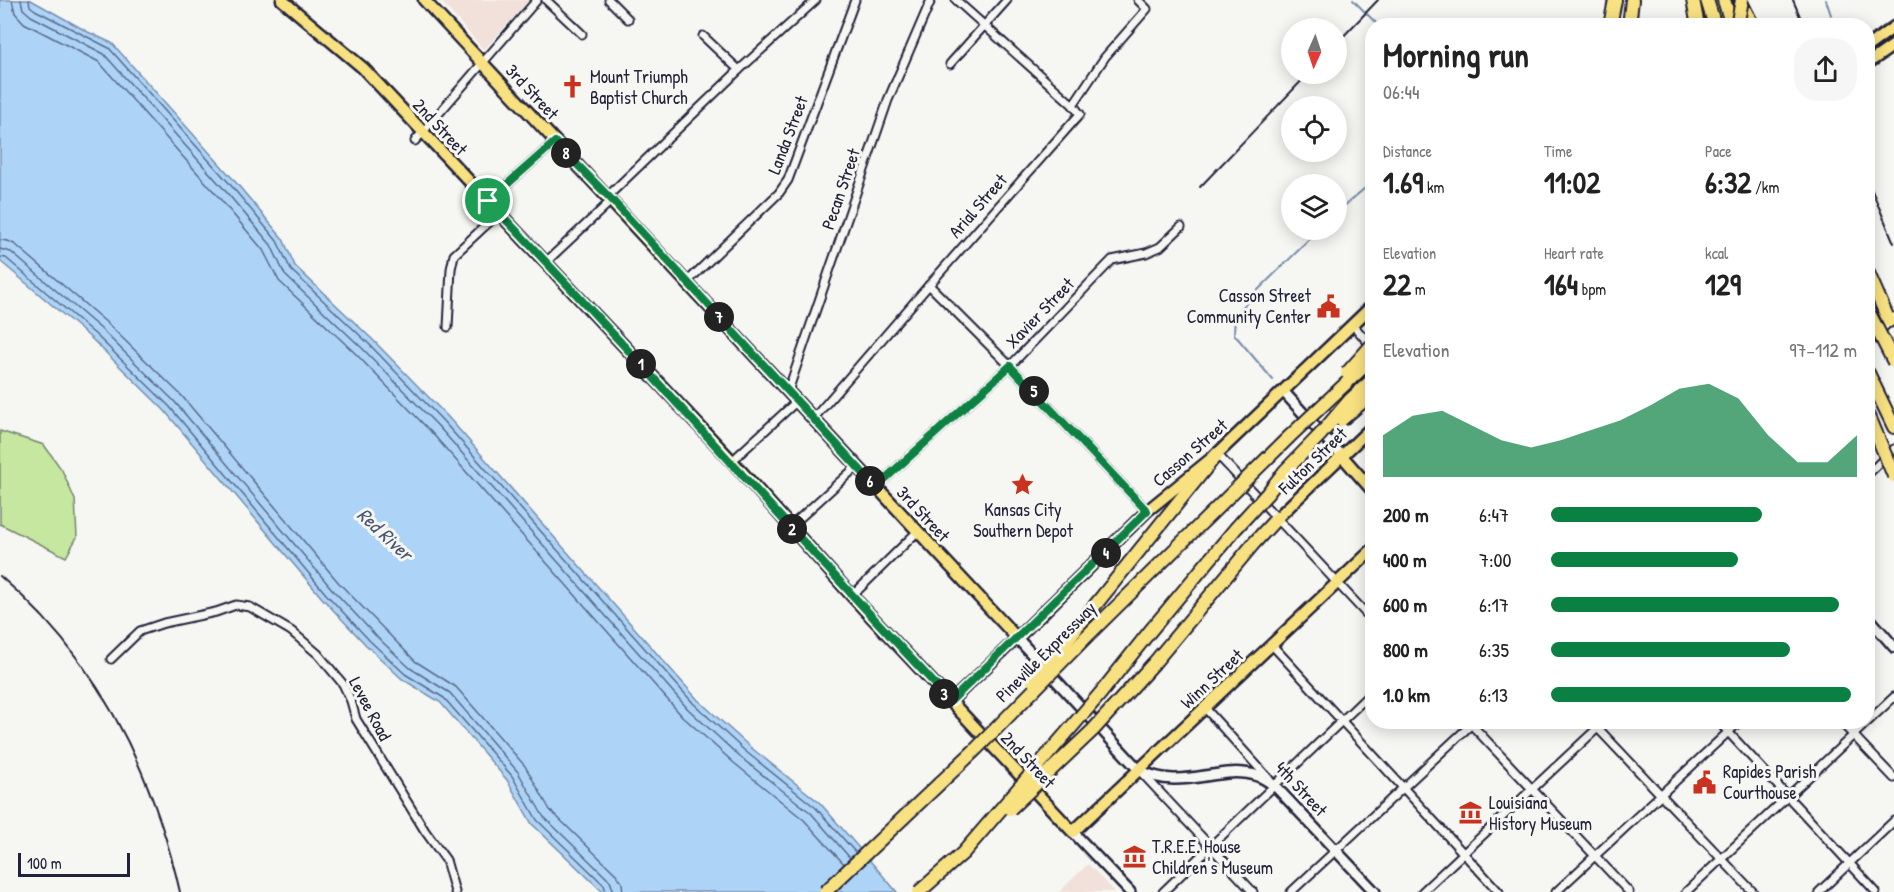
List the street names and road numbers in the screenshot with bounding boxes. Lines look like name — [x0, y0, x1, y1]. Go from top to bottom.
street label: 3rd Street — [500, 58, 565, 126]
street label: Landa Street — [761, 91, 814, 178]
street label: 2nd Street — [407, 93, 474, 161]
street label: Pecan Street — [815, 144, 866, 233]
street label: Arial Street — [943, 168, 1013, 243]
street label: Xavier Street — [1000, 271, 1080, 353]
street label: Casson Street — [1147, 412, 1233, 492]
street label: Fulton Street — [1272, 421, 1353, 500]
street label: 3rd Street — [891, 480, 956, 548]
street label: Pineville Expressway — [990, 596, 1102, 707]
street label: Winn Street — [1175, 643, 1249, 714]
street label: Levee Road — [343, 672, 398, 745]
street label: 2nd Street — [995, 726, 1062, 794]
street label: 4th Street — [1270, 756, 1334, 822]

